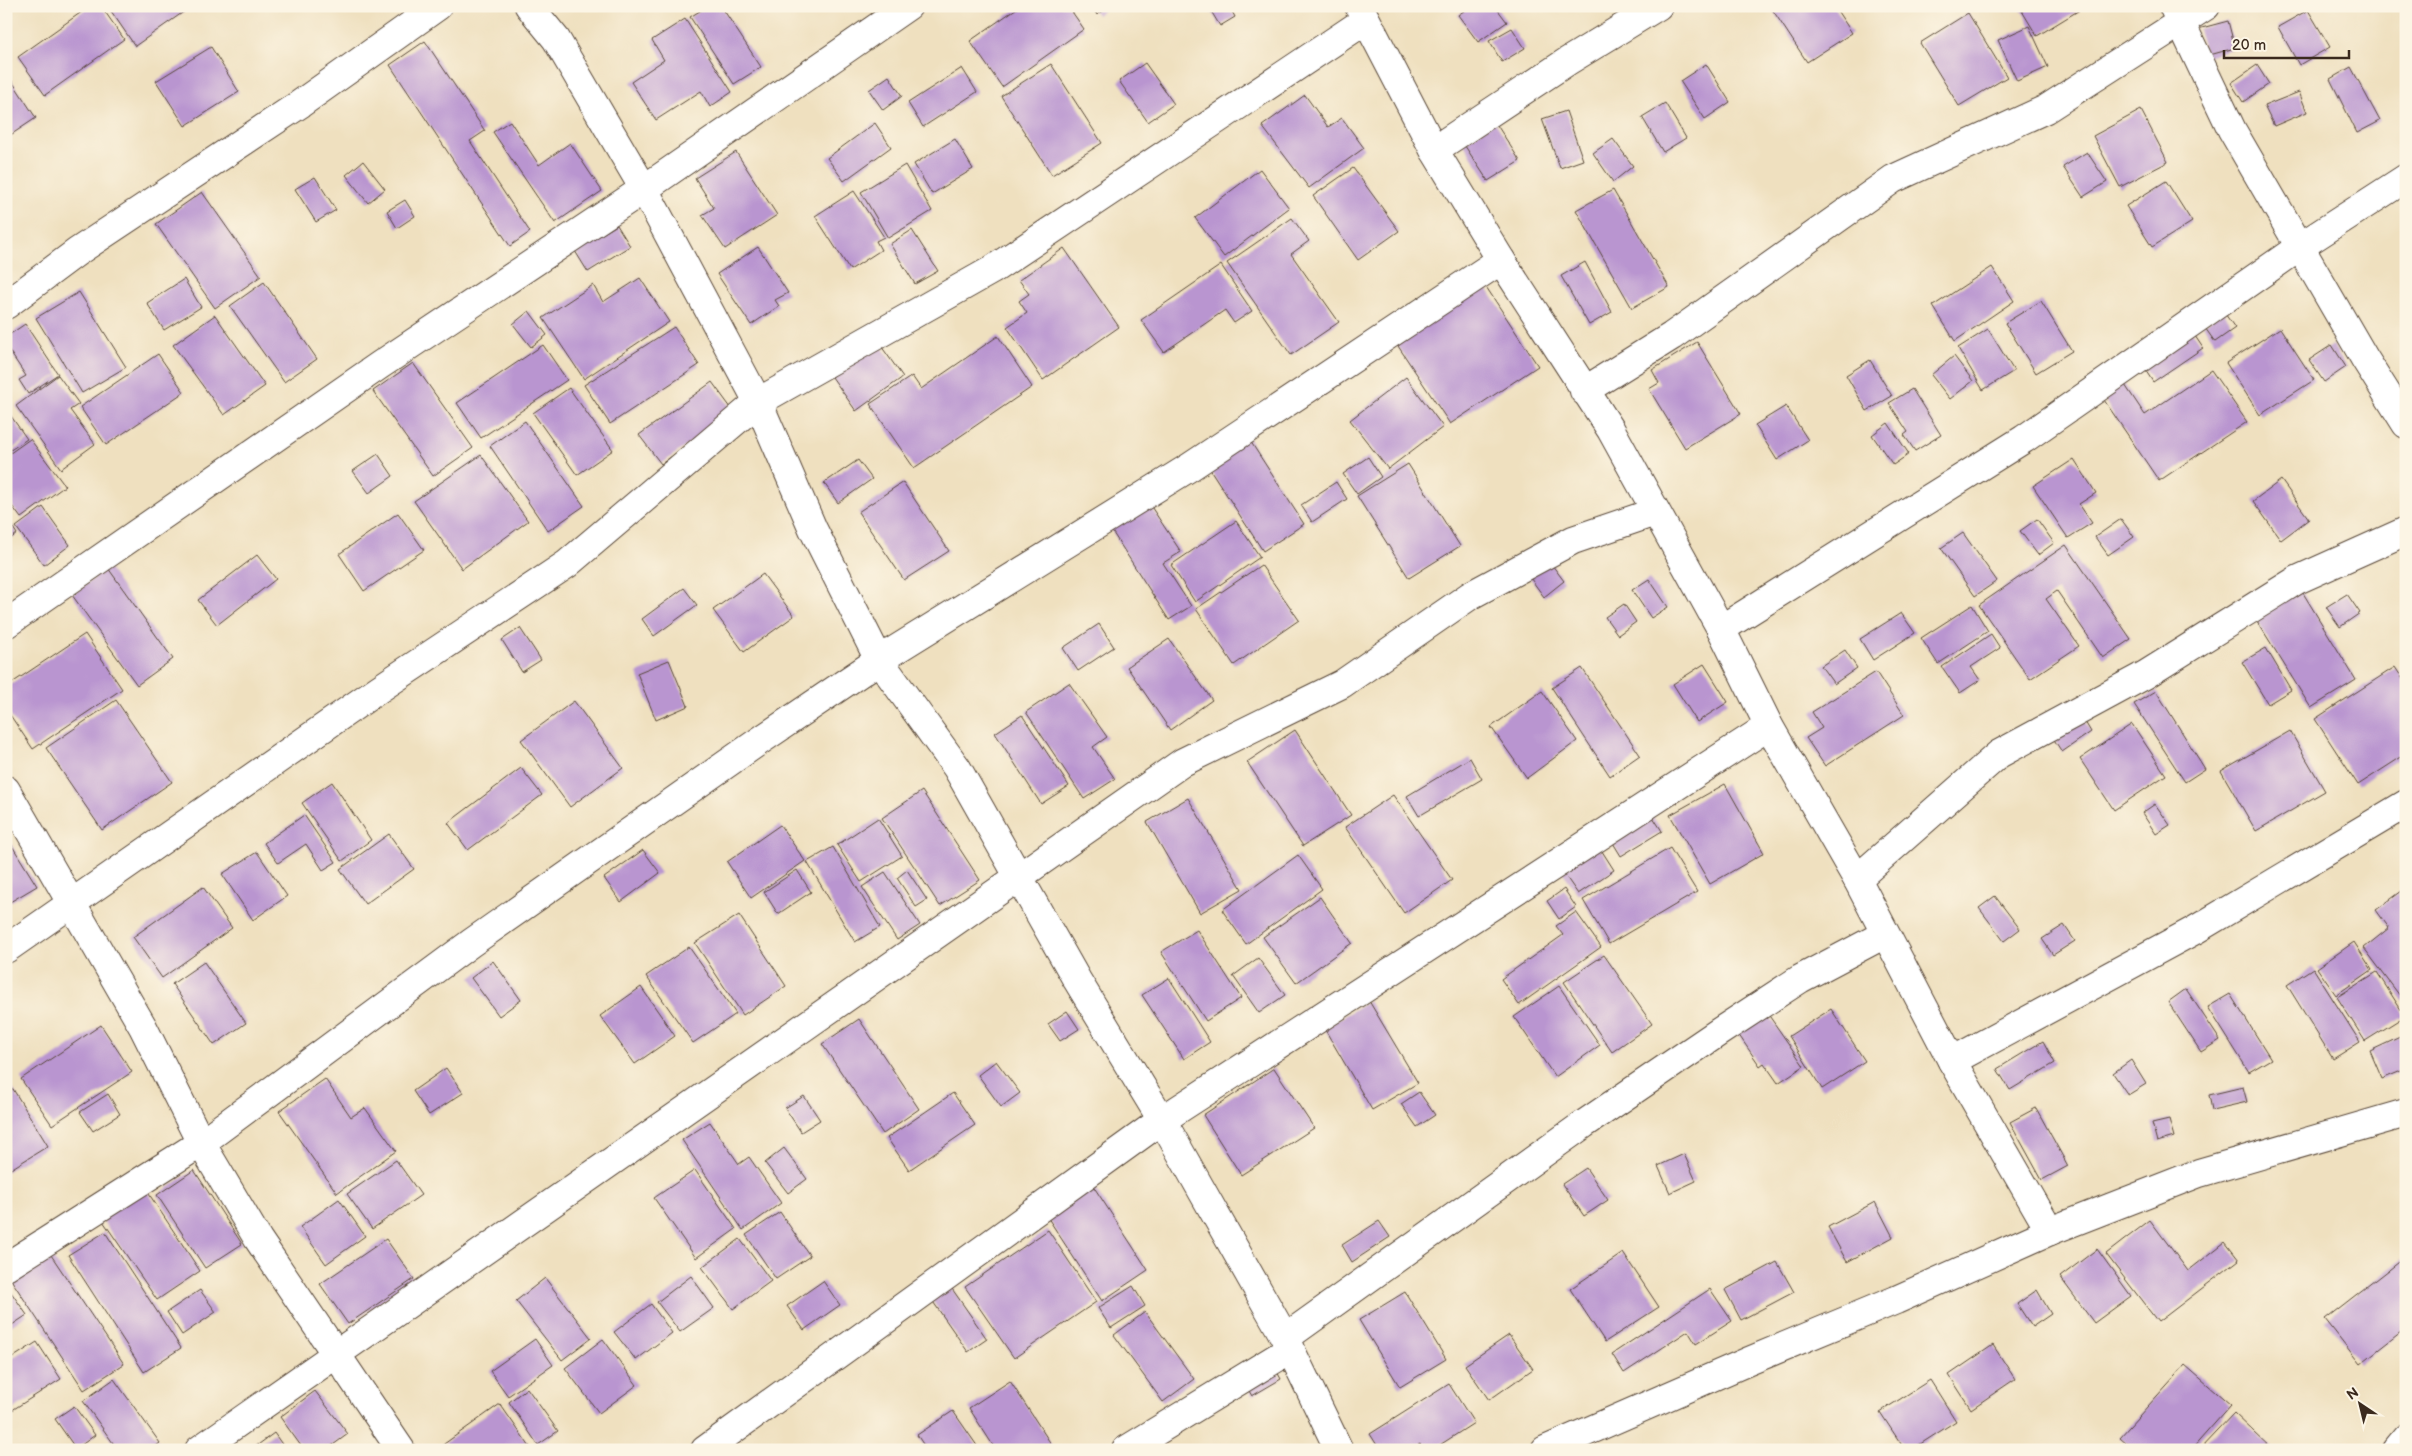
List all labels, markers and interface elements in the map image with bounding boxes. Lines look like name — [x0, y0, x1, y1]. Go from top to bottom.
scale bar — [2224, 28, 2350, 60]
text: 20 m — [2232, 36, 2266, 55]
north arrow — [2334, 1378, 2384, 1428]
text: N — [2344, 1384, 2362, 1404]

